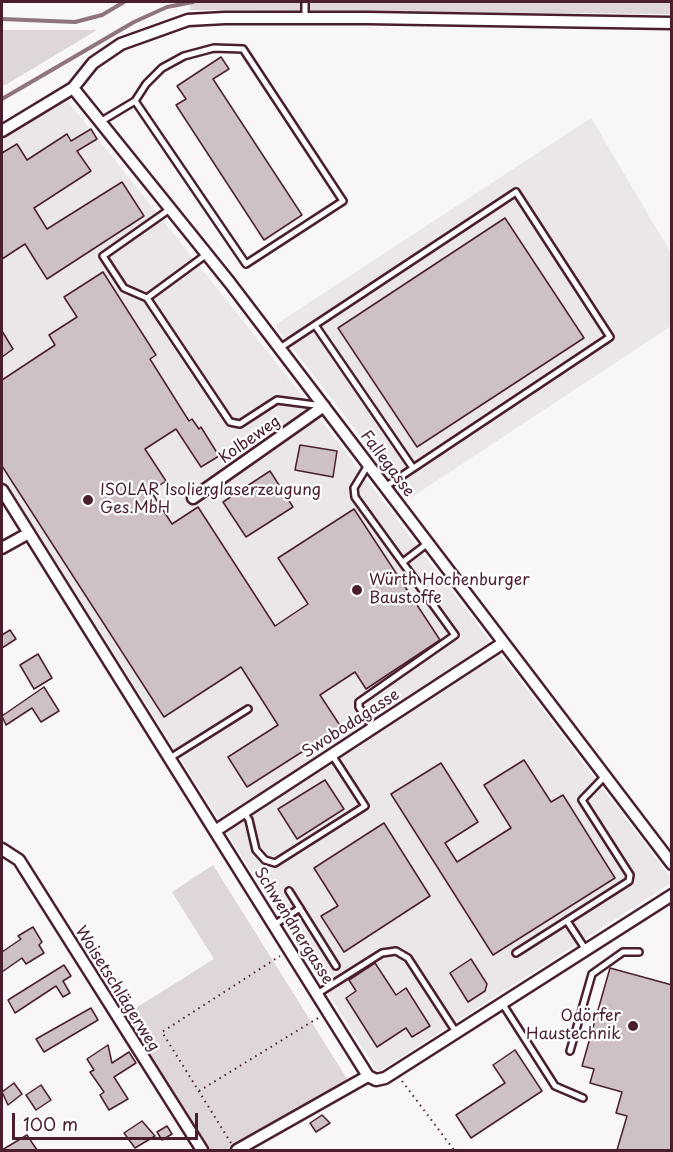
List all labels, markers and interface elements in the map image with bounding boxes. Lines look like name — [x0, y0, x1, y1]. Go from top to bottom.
street label: Kolbeweg — [216, 412, 284, 468]
street label: Fallegasse — [356, 427, 418, 501]
place label: ISOLAR Isolierglaserzeugung Ges.MbH — [100, 481, 321, 519]
marker: ISOLAR Isolierglaserzeugung Ges.MbH — [81, 493, 95, 507]
place label: Würth Hochenburger Baustoffe — [369, 571, 530, 609]
marker: Würth Hochenburger Baustoffe — [350, 583, 364, 597]
street label: Swobodagasse — [299, 685, 403, 763]
street label: Schwendnergasse — [249, 864, 337, 988]
street label: Woisetschlägerweg — [71, 923, 163, 1055]
place label: Odörfer Haustechnik — [526, 1007, 621, 1045]
marker: Odörfer Haustechnik — [626, 1019, 640, 1033]
scale bar — [15, 1101, 201, 1139]
text: 100 m — [23, 1110, 78, 1137]

